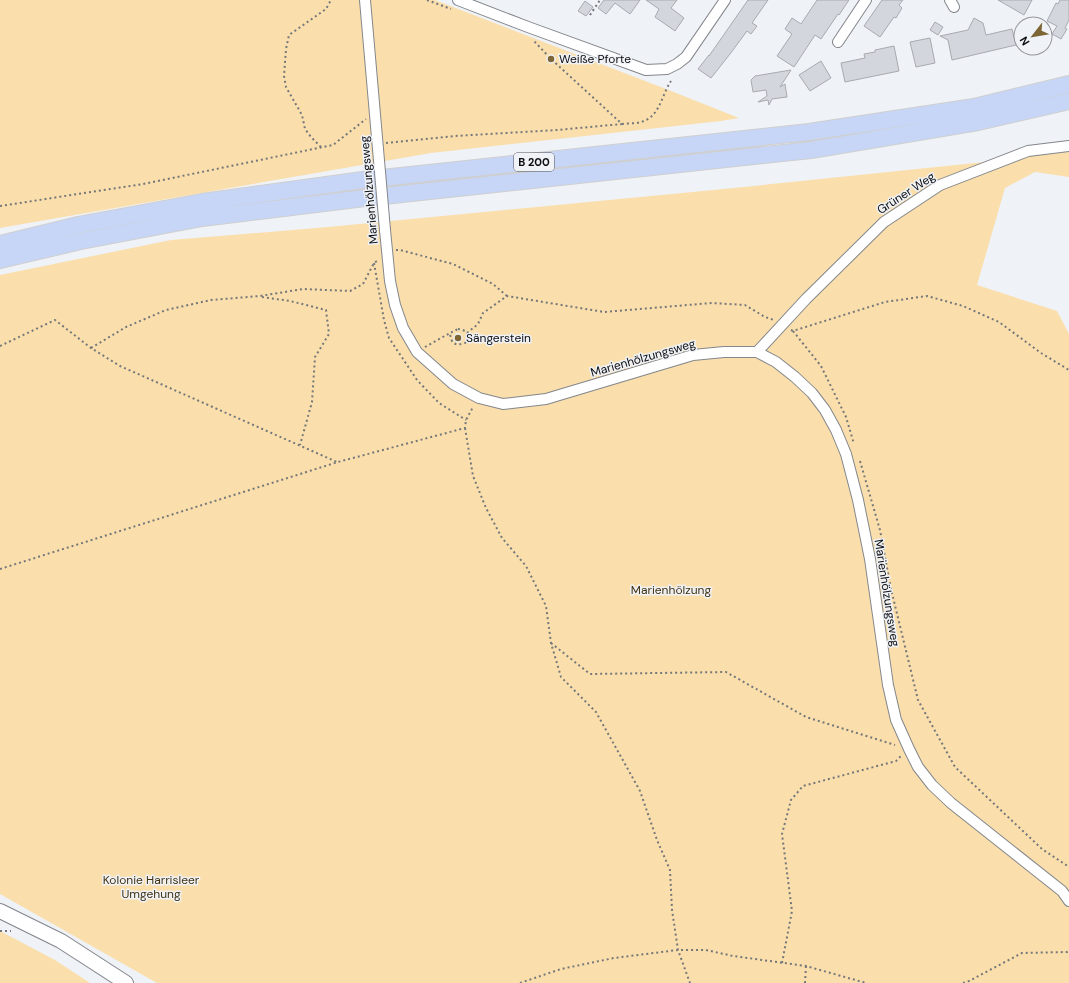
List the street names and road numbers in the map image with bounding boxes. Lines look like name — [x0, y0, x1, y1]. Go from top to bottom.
street label: Marienhölzungsweg — [356, 135, 382, 245]
road number: B 200 — [514, 153, 554, 171]
street label: Grüner Weg — [874, 168, 938, 218]
street label: Marienhölzungsweg — [589, 335, 698, 381]
street label: Marienhölzungsweg — [871, 538, 903, 648]

